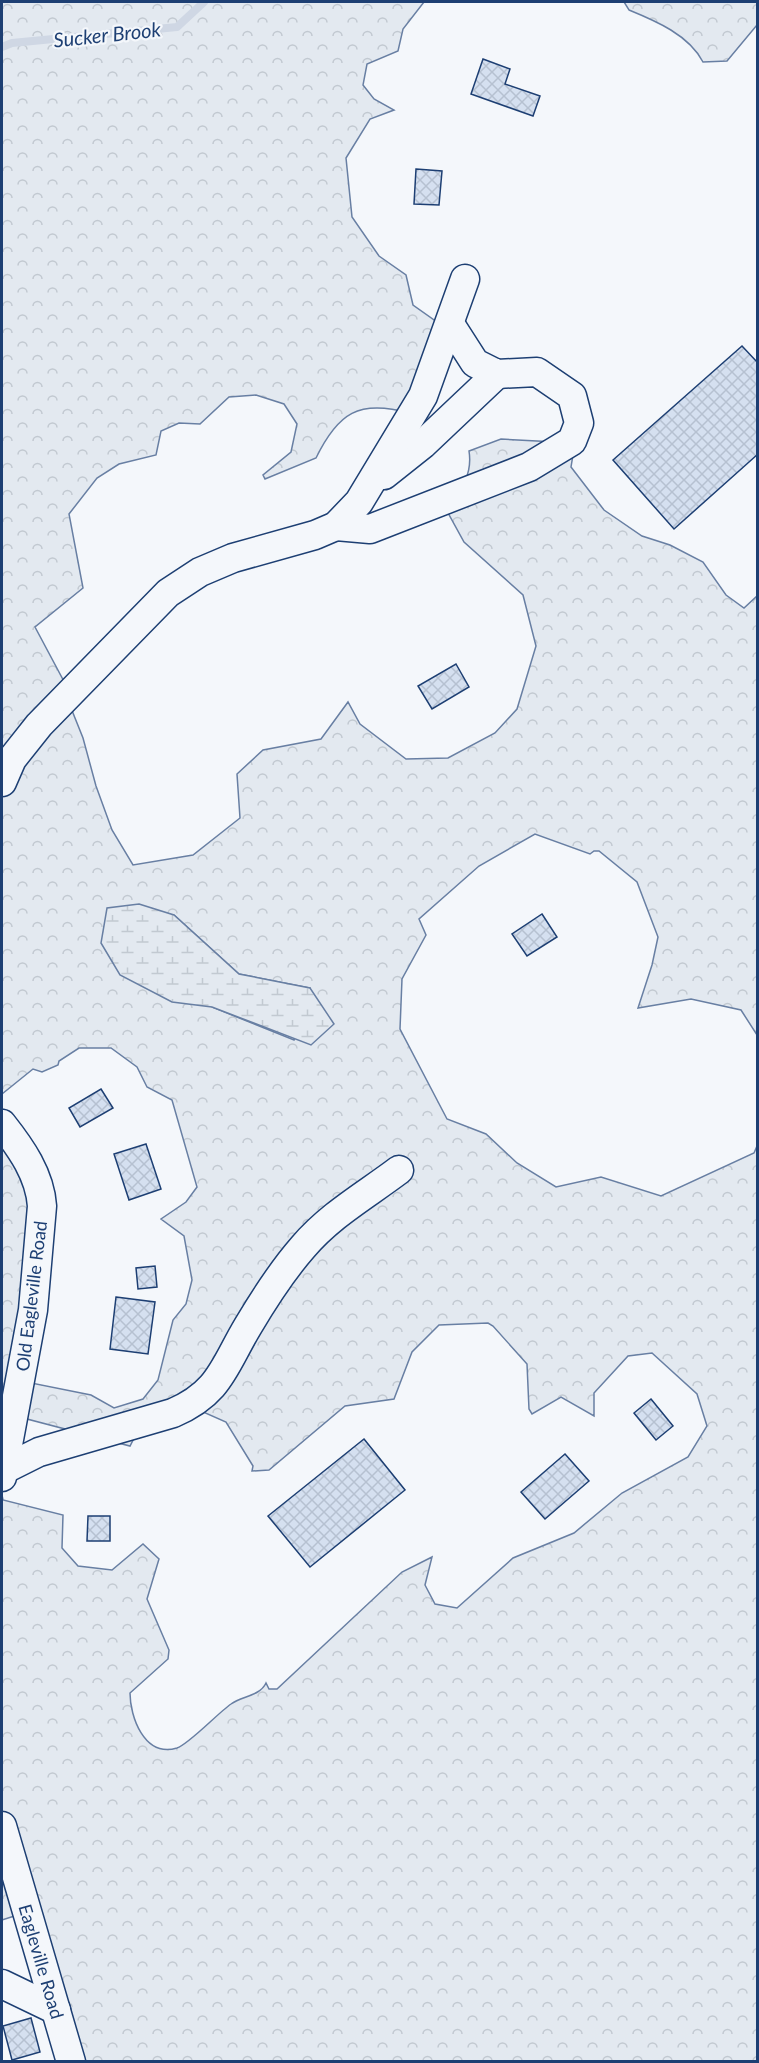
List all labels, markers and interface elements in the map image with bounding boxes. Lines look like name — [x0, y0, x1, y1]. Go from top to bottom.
water label: Sucker Brook — [52, 16, 162, 52]
street label: Old Eagleville Road — [11, 1219, 51, 1373]
street label: Eagleville Road — [14, 1901, 69, 2021]

